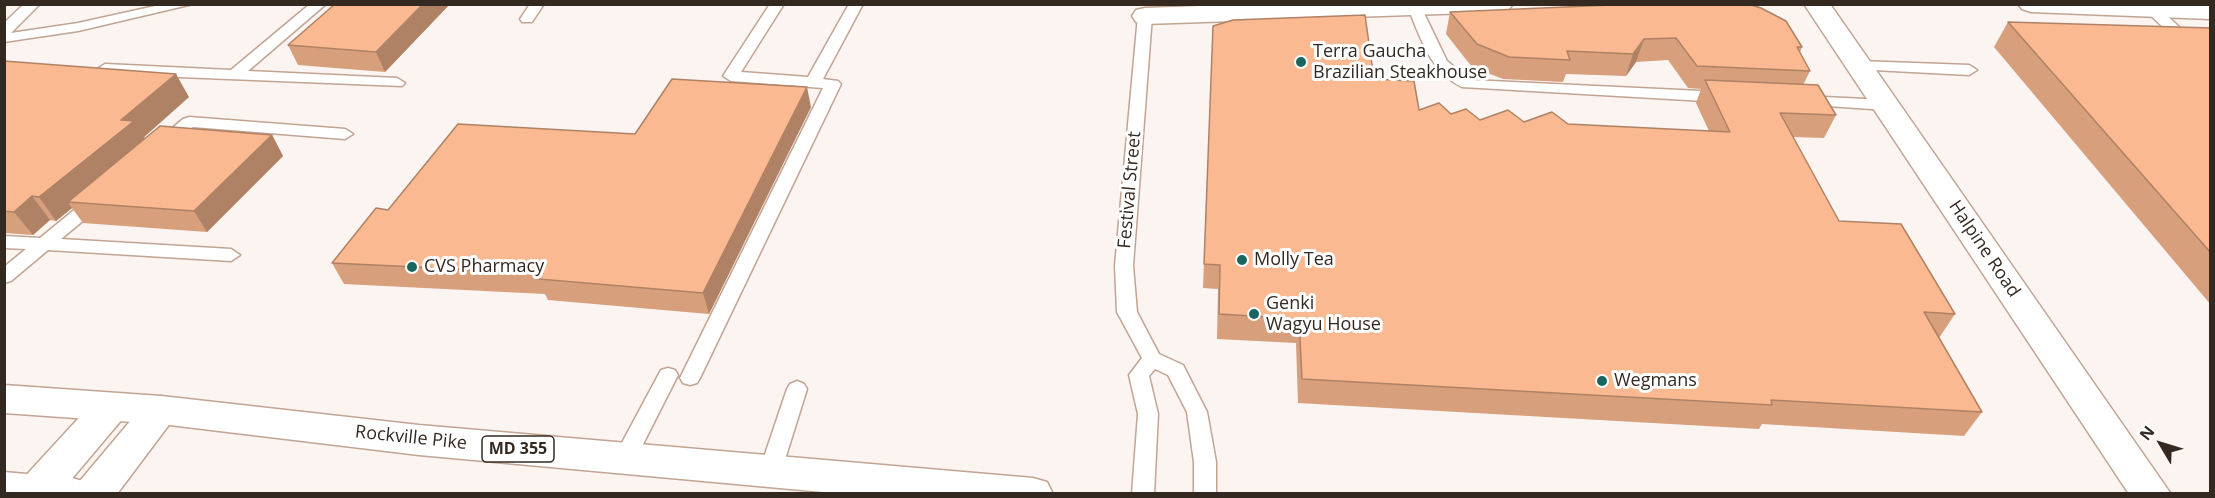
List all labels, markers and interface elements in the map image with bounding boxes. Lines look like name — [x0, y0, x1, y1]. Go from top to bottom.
place label: Terra Gaucha Brazilian Steakhouse — [1313, 41, 1487, 84]
marker: Terra Gaucha Brazilian Steakhouse — [1294, 55, 1308, 69]
street label: Festival Street — [1114, 131, 1146, 249]
street label: Halpine Road — [1944, 196, 2024, 302]
place label: Molly Tea — [1254, 249, 1334, 271]
marker: Molly Tea — [1235, 253, 1249, 267]
place label: CVS Pharmacy — [424, 256, 544, 278]
marker: CVS Pharmacy — [405, 260, 419, 274]
place label: Genki Wagyu House — [1266, 293, 1381, 336]
marker: Genki Wagyu House — [1247, 307, 1261, 321]
place label: Wegmans — [1614, 370, 1697, 392]
marker: Wegmans — [1595, 374, 1609, 388]
north arrow — [2131, 414, 2191, 474]
street label: Rockville Pike — [354, 421, 468, 455]
text: N — [2134, 421, 2159, 445]
road number: MD 355 — [482, 436, 554, 462]

